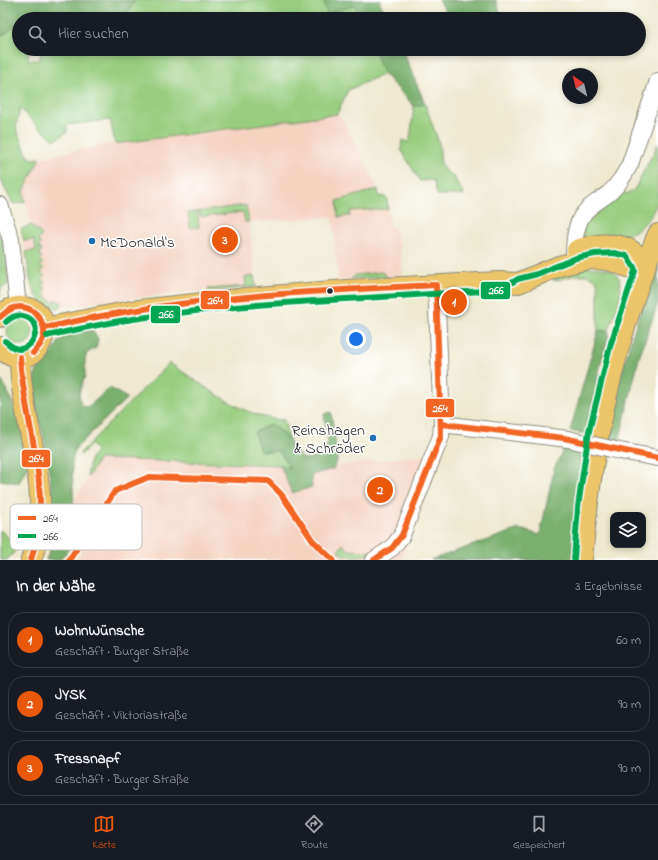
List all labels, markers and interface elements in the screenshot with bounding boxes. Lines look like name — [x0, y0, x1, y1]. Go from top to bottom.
search box — [12, 12, 646, 56]
icon: search — [26, 23, 48, 45]
text: Hier suchen — [58, 23, 129, 45]
north arrow — [562, 68, 598, 104]
pin: 3 — [212, 225, 238, 255]
place label: McDonald's — [100, 231, 175, 255]
marker: McDonald's — [87, 236, 97, 246]
line badge: 266 — [480, 281, 511, 300]
text: 266 — [487, 283, 504, 299]
unlabelled marker — [325, 286, 335, 296]
pin: 1 — [441, 287, 467, 317]
line badge: 264 — [200, 290, 230, 310]
text: 264 — [207, 293, 223, 309]
line badge: 266 — [150, 305, 181, 324]
text: 266 — [157, 307, 174, 323]
your location — [346, 329, 366, 349]
line badge: 264 — [425, 398, 455, 418]
text: 264 — [432, 401, 448, 417]
place label: Reinshagen & Schröder — [292, 419, 365, 461]
marker: Reinshagen & Schröder — [368, 433, 378, 443]
line badge: 264 — [21, 449, 51, 468]
text: 264 — [28, 451, 44, 467]
pin: 2 — [367, 475, 393, 505]
legend — [10, 504, 142, 550]
text: 264 — [43, 511, 58, 527]
map controls — [610, 512, 646, 548]
button: layers — [610, 512, 646, 548]
text: 266 — [43, 529, 58, 545]
text: In der Nähe — [16, 574, 95, 599]
text: 3 Ergebnisse — [575, 577, 642, 596]
text: WohnWünsche — [55, 620, 144, 642]
text: 1 — [28, 631, 32, 650]
text: 60 m — [616, 631, 641, 650]
text: Geschäft · Burger Straße — [55, 642, 189, 661]
text: JYSK — [55, 684, 86, 706]
text: 2 — [27, 695, 33, 714]
text: 90 m — [618, 695, 641, 714]
text: Geschäft · Viktoriastraße — [55, 706, 187, 725]
text: Fressnapf — [55, 748, 121, 770]
text: 3 — [27, 759, 33, 778]
text: 90 m — [618, 759, 641, 778]
text: Geschäft · Burger Straße — [55, 770, 189, 789]
tab: Karte — [93, 813, 116, 853]
tab: Route — [301, 813, 328, 853]
tab: Gespeichert — [513, 813, 565, 853]

